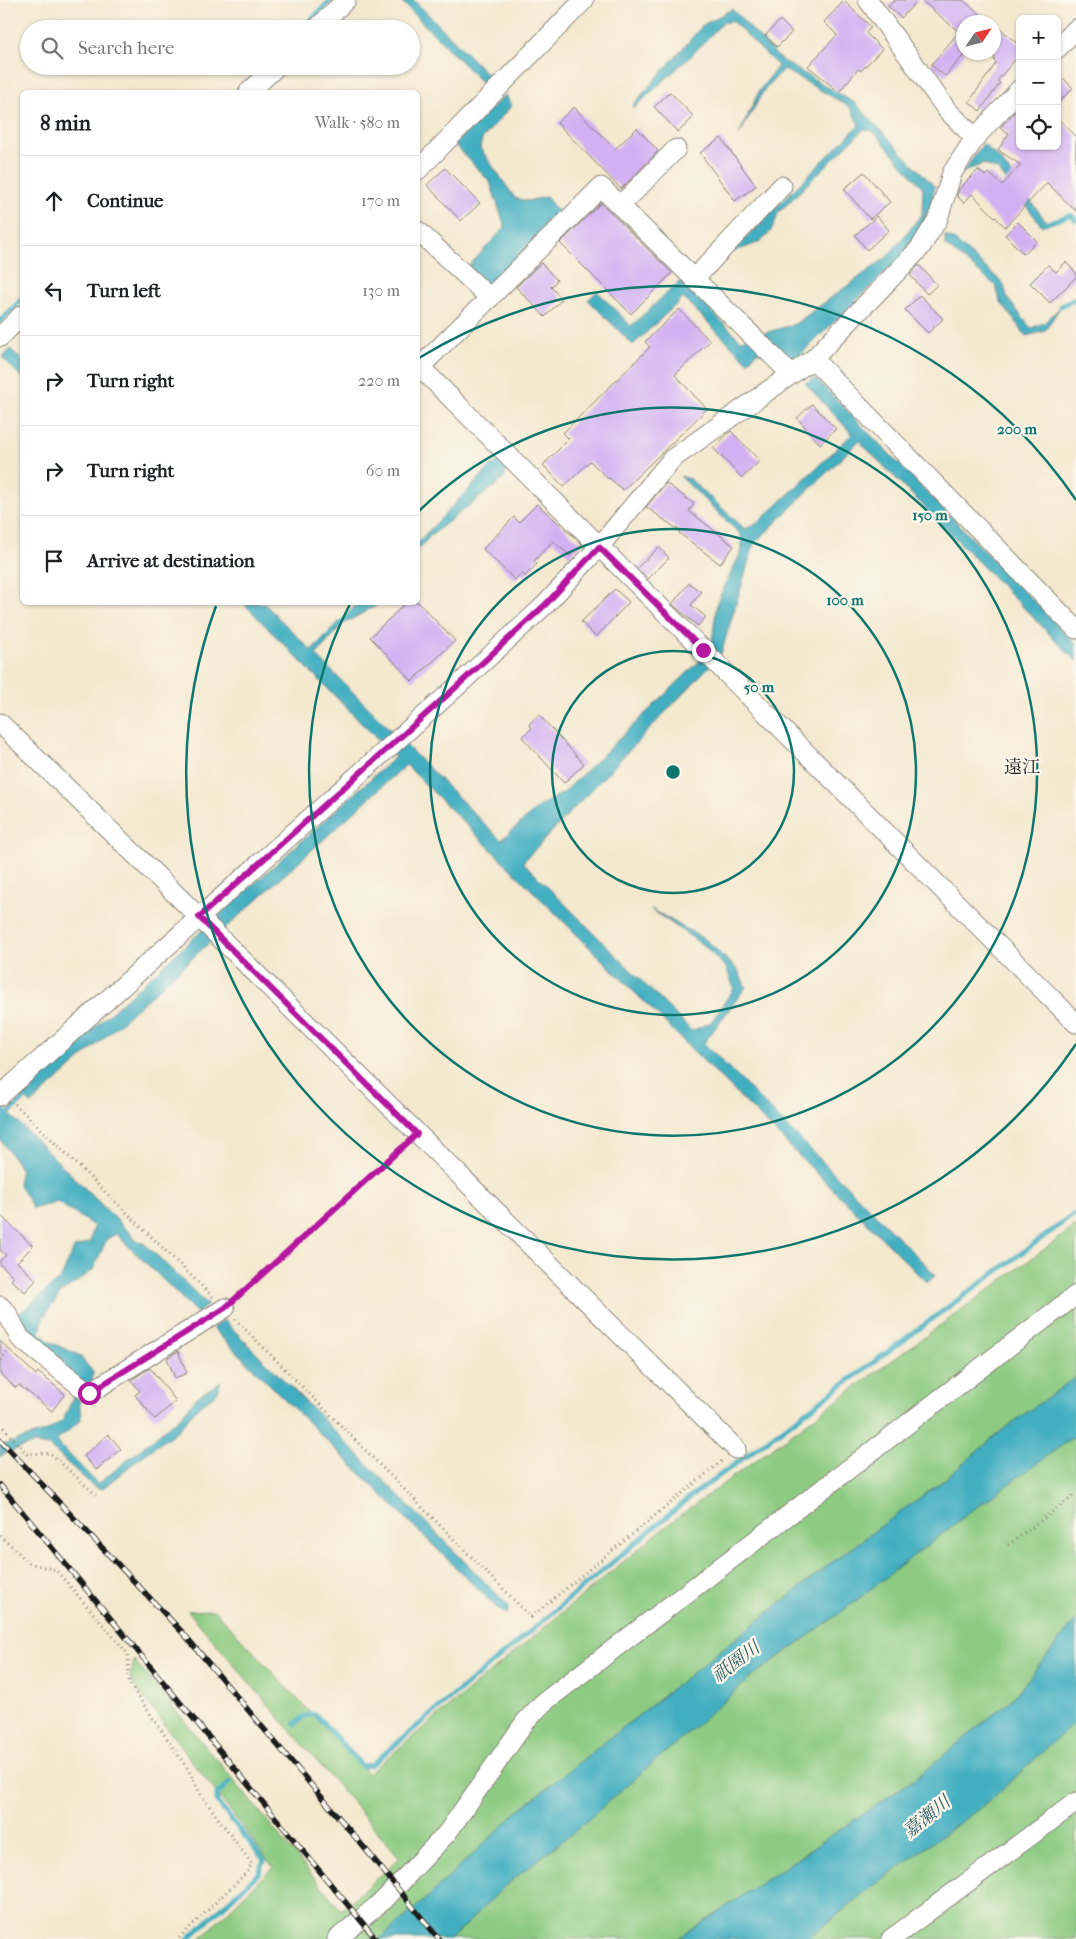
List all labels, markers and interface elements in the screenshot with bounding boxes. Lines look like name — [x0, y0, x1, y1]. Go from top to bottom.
north arrow — [956, 15, 1001, 60]
map controls — [1016, 15, 1061, 150]
button: + — [1016, 15, 1061, 60]
search box — [20, 20, 420, 75]
icon: search — [38, 34, 66, 62]
text: Search here — [78, 37, 174, 59]
button: − — [1016, 60, 1061, 105]
button: locate — [1016, 105, 1061, 150]
text: 8 min — [40, 111, 91, 135]
text: Walk · 580 m — [315, 113, 400, 132]
icon: ahead — [40, 187, 68, 215]
text: Continue — [87, 190, 163, 212]
text: 170 m — [361, 191, 400, 210]
icon: left — [40, 277, 68, 305]
text: Turn left — [87, 280, 161, 302]
text: 130 m — [362, 281, 400, 300]
icon: right — [40, 367, 68, 395]
text: Turn right — [87, 370, 174, 392]
text: 220 m — [358, 371, 400, 390]
text: 200 m — [997, 420, 1037, 438]
icon: right — [40, 457, 68, 485]
text: Turn right — [87, 460, 174, 482]
text: 60 m — [366, 461, 400, 480]
text: 150 m — [912, 506, 948, 524]
icon: arrive — [40, 547, 68, 575]
text: Arrive at destination — [87, 550, 255, 572]
text: 100 m — [826, 591, 864, 609]
route end — [692, 639, 715, 662]
text: 50 m — [744, 678, 775, 696]
district label: 遠江 — [1004, 757, 1040, 778]
centre of rings — [664, 763, 682, 781]
route start — [78, 1382, 101, 1405]
water label: 祇園川 — [708, 1636, 765, 1687]
water label: 嘉瀬川 — [899, 1791, 956, 1842]

